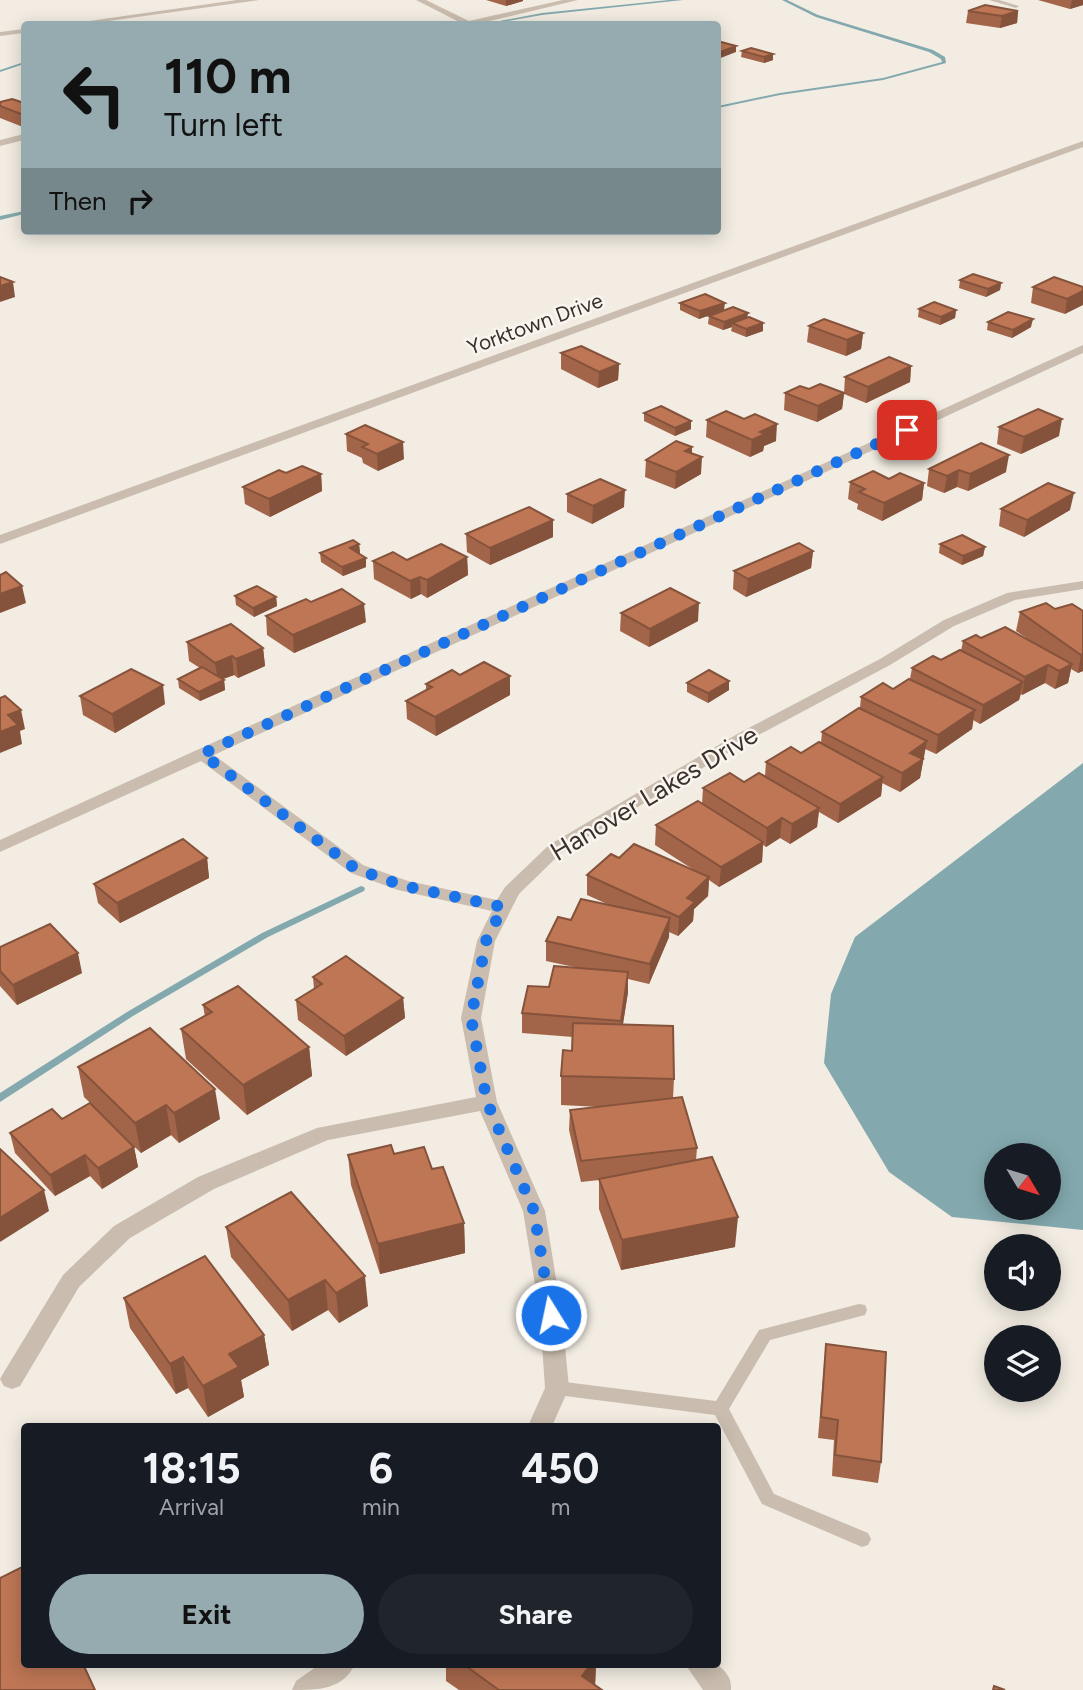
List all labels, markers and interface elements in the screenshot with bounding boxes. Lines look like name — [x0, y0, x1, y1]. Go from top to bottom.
text: 110 m — [164, 46, 292, 105]
icon: left — [49, 49, 140, 140]
text: Turn left — [164, 106, 283, 144]
icon: right — [121, 182, 159, 220]
text: Then — [49, 185, 107, 217]
street label: Yorktown Drive — [464, 287, 606, 360]
pin — [877, 400, 937, 460]
icon: arrive — [888, 411, 926, 449]
street label: Hanover Lakes Drive — [544, 718, 764, 868]
north arrow — [984, 1143, 1060, 1220]
map controls — [984, 1143, 1061, 1402]
button: sound — [984, 1234, 1061, 1311]
position arrow — [514, 1278, 588, 1352]
button: layers — [984, 1325, 1061, 1402]
text: 18:15 — [142, 1443, 241, 1494]
text: 6 — [369, 1443, 393, 1494]
text: 450 — [521, 1443, 600, 1494]
text: Arrival — [159, 1493, 224, 1521]
text: min — [362, 1493, 400, 1521]
text: m — [551, 1493, 570, 1521]
button: Exit — [49, 1574, 364, 1654]
button: Share — [378, 1574, 693, 1654]

